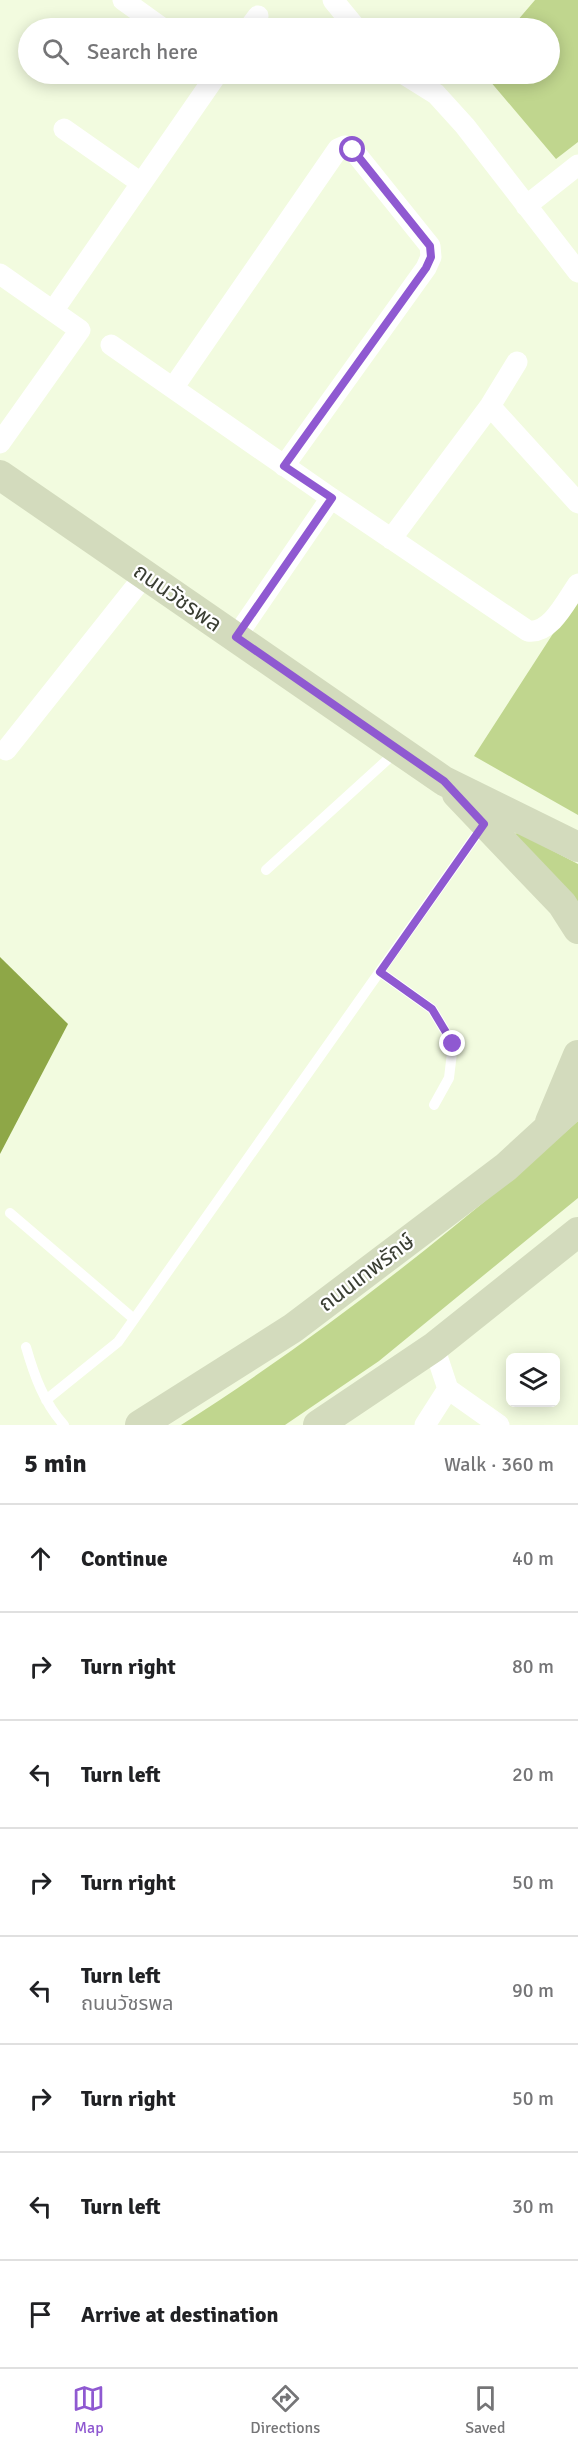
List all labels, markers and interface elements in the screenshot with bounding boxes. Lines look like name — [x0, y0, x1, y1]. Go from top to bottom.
search box — [18, 18, 560, 84]
icon: search — [39, 35, 72, 68]
text: Search here — [87, 38, 198, 65]
route start — [339, 136, 365, 162]
street label: ถนนวัชรพล — [128, 557, 227, 638]
route end — [439, 1030, 465, 1056]
street label: ถนนเทพรักษ์ — [313, 1227, 420, 1317]
map controls — [506, 1353, 560, 1407]
button: layers — [506, 1353, 560, 1407]
text: 5 min — [24, 1448, 87, 1480]
text: Walk · 360 m — [444, 1452, 554, 1477]
icon: ahead — [24, 1542, 57, 1575]
text: Continue — [81, 1545, 168, 1572]
text: 40 m — [512, 1546, 554, 1571]
icon: right — [24, 1650, 57, 1683]
text: Turn right — [81, 1653, 176, 1680]
text: 80 m — [512, 1654, 554, 1679]
icon: left — [24, 1758, 57, 1791]
text: Turn left — [81, 1761, 161, 1788]
text: 20 m — [512, 1762, 554, 1787]
icon: right — [24, 1866, 57, 1899]
text: Turn right — [81, 1869, 176, 1896]
text: 50 m — [512, 1870, 554, 1895]
text: Turn left — [81, 1962, 161, 1989]
icon: left — [24, 1974, 57, 2007]
text: 90 m — [512, 1978, 554, 2003]
text: ถนนวัชรพล — [81, 1991, 173, 2016]
icon: right — [24, 2082, 57, 2115]
text: Turn right — [81, 2085, 176, 2112]
text: 50 m — [512, 2086, 554, 2111]
icon: left — [24, 2190, 57, 2223]
text: Turn left — [81, 2193, 161, 2220]
text: 30 m — [512, 2194, 554, 2219]
icon: arrive — [24, 2298, 57, 2331]
text: Arrive at destination — [81, 2301, 278, 2328]
tab: Map — [72, 2382, 105, 2438]
tab: Directions — [250, 2382, 320, 2438]
tab: Saved — [465, 2382, 506, 2438]

